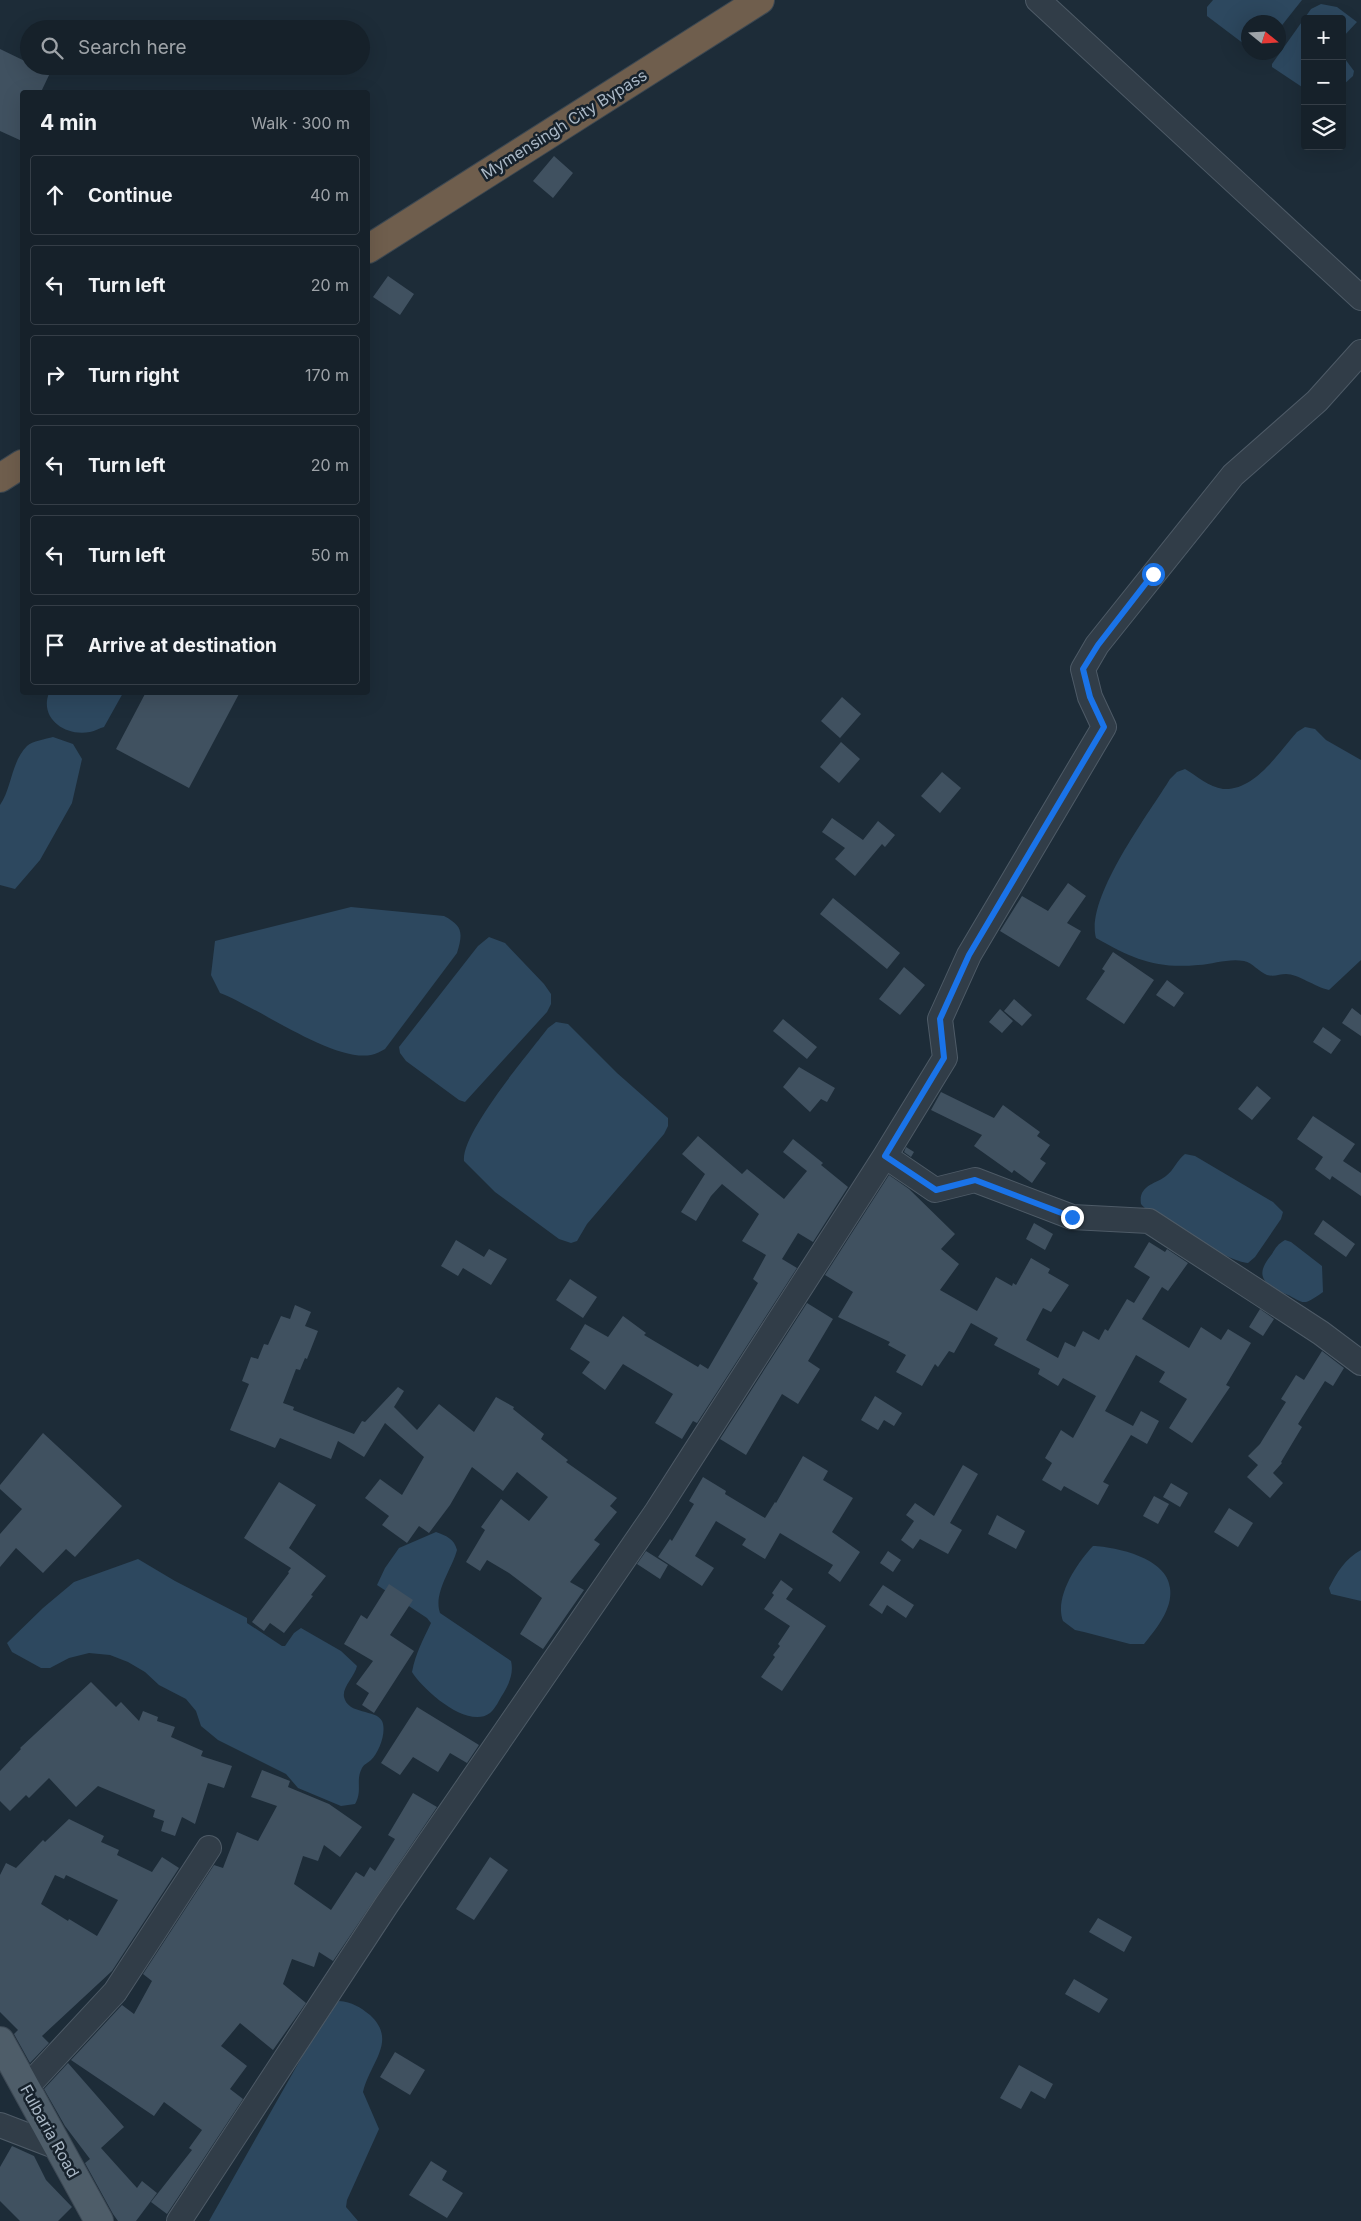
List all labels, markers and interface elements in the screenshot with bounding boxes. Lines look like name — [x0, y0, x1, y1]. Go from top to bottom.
north arrow — [1241, 15, 1286, 60]
map controls — [1301, 15, 1346, 150]
button: + — [1301, 15, 1346, 60]
search box — [20, 20, 370, 75]
icon: search — [38, 34, 66, 62]
text: Search here — [78, 36, 187, 59]
button: − — [1301, 60, 1346, 105]
street label: Mymensingh City Bypass — [477, 65, 651, 183]
button: layers — [1301, 105, 1346, 150]
text: 4 min — [40, 110, 97, 135]
text: Walk · 300 m — [251, 113, 350, 133]
icon: ahead — [41, 181, 69, 209]
text: Continue — [88, 184, 173, 207]
text: 40 m — [310, 185, 349, 205]
icon: left — [41, 271, 69, 299]
text: Turn left — [88, 274, 166, 297]
text: 20 m — [311, 275, 349, 295]
icon: right — [41, 361, 69, 389]
text: Turn right — [88, 364, 179, 387]
text: 170 m — [305, 365, 349, 385]
icon: left — [41, 451, 69, 479]
text: Turn left — [88, 454, 166, 477]
text: 20 m — [311, 455, 349, 475]
icon: left — [41, 541, 69, 569]
text: Turn left — [88, 544, 166, 567]
text: 50 m — [311, 545, 349, 565]
route start — [1142, 563, 1165, 586]
icon: arrive — [41, 631, 69, 659]
text: Arrive at destination — [88, 634, 277, 657]
route end — [1061, 1206, 1084, 1229]
street label: Fulbaria Road — [16, 2081, 84, 2181]

